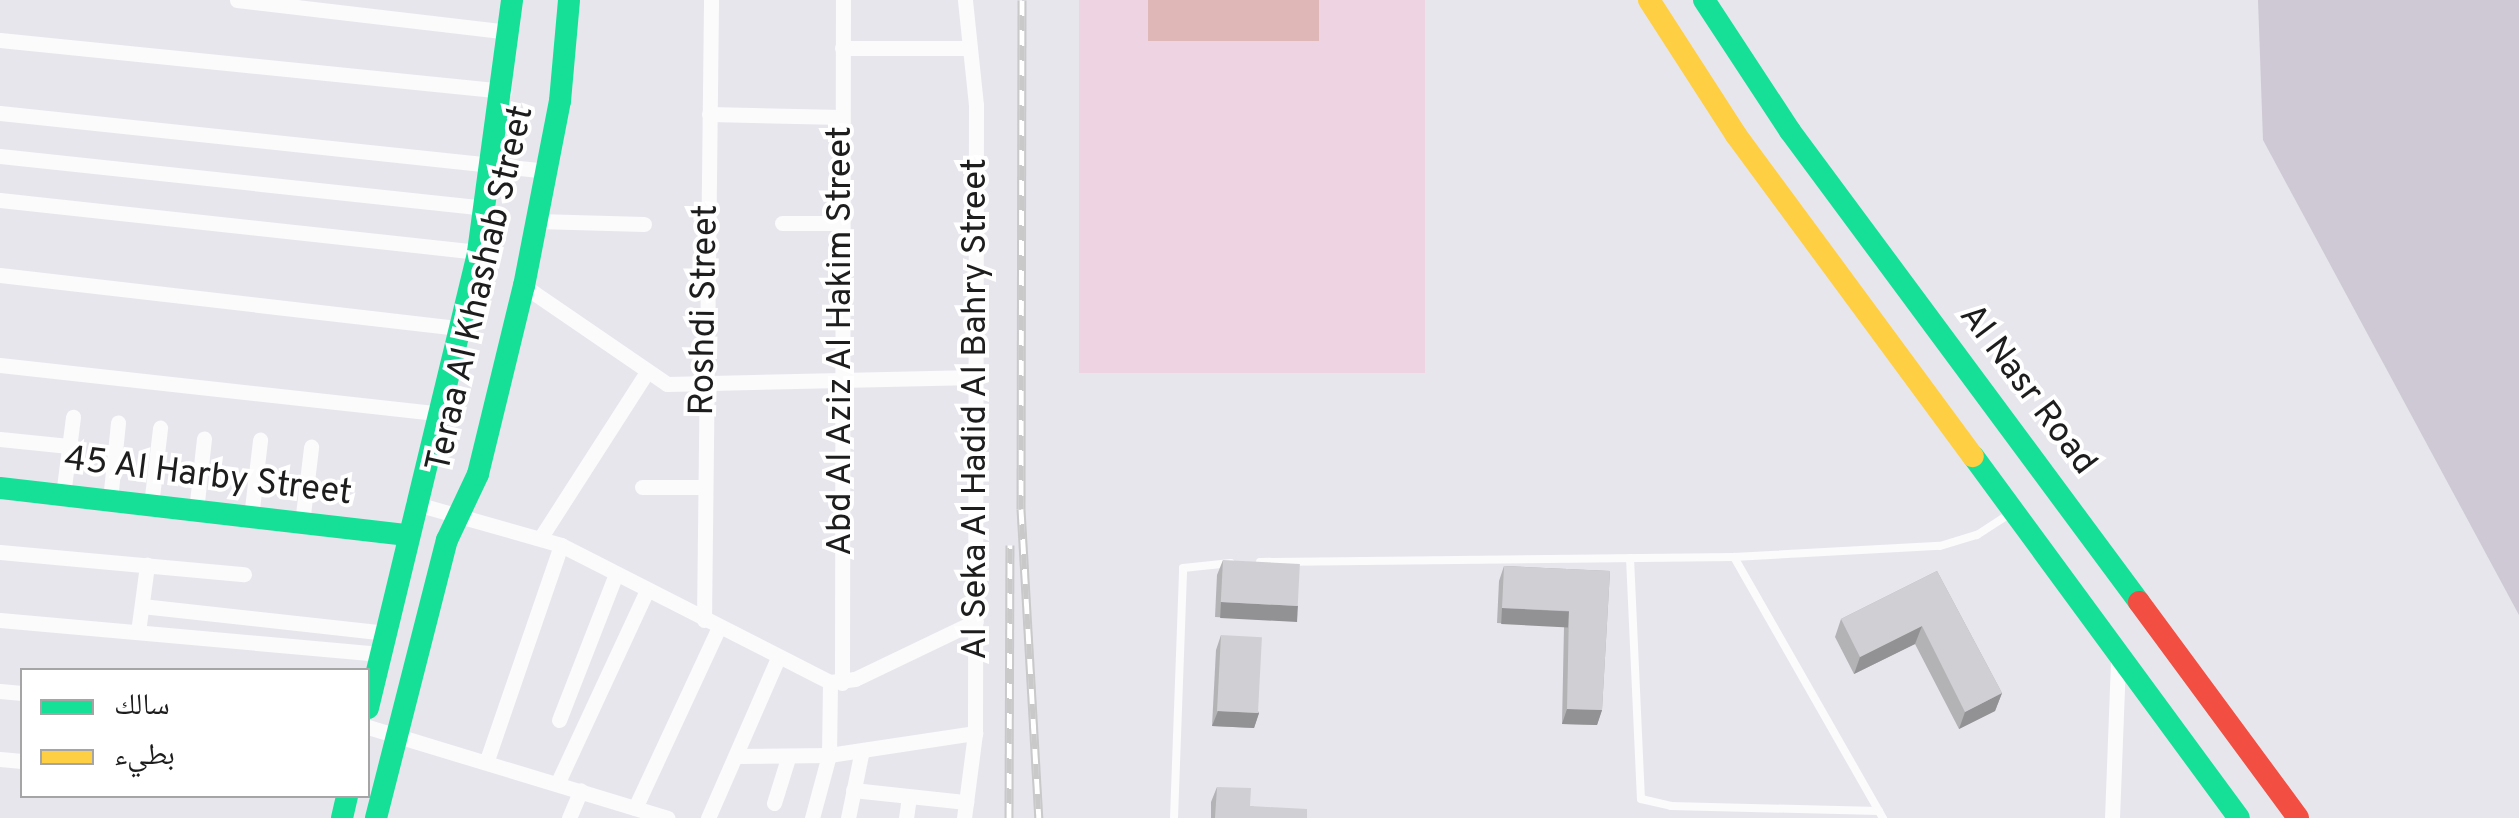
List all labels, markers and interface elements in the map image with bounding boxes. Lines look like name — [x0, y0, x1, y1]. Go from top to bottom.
street label: Teraa Al Khashab Street — [418, 101, 544, 477]
street label: Abd Al Aziz Al Hakim Street — [820, 124, 862, 558]
street label: Al Seka Al Hadid Al Bahry Street — [955, 157, 997, 661]
street label: Roshdi Street — [682, 204, 728, 416]
street label: Al Nasr Road — [1949, 296, 2105, 484]
street label: 45 Al Harby Street — [61, 438, 355, 516]
legend — [20, 668, 370, 798]
text: سالك — [114, 688, 170, 725]
text: بطيء — [114, 738, 175, 775]

